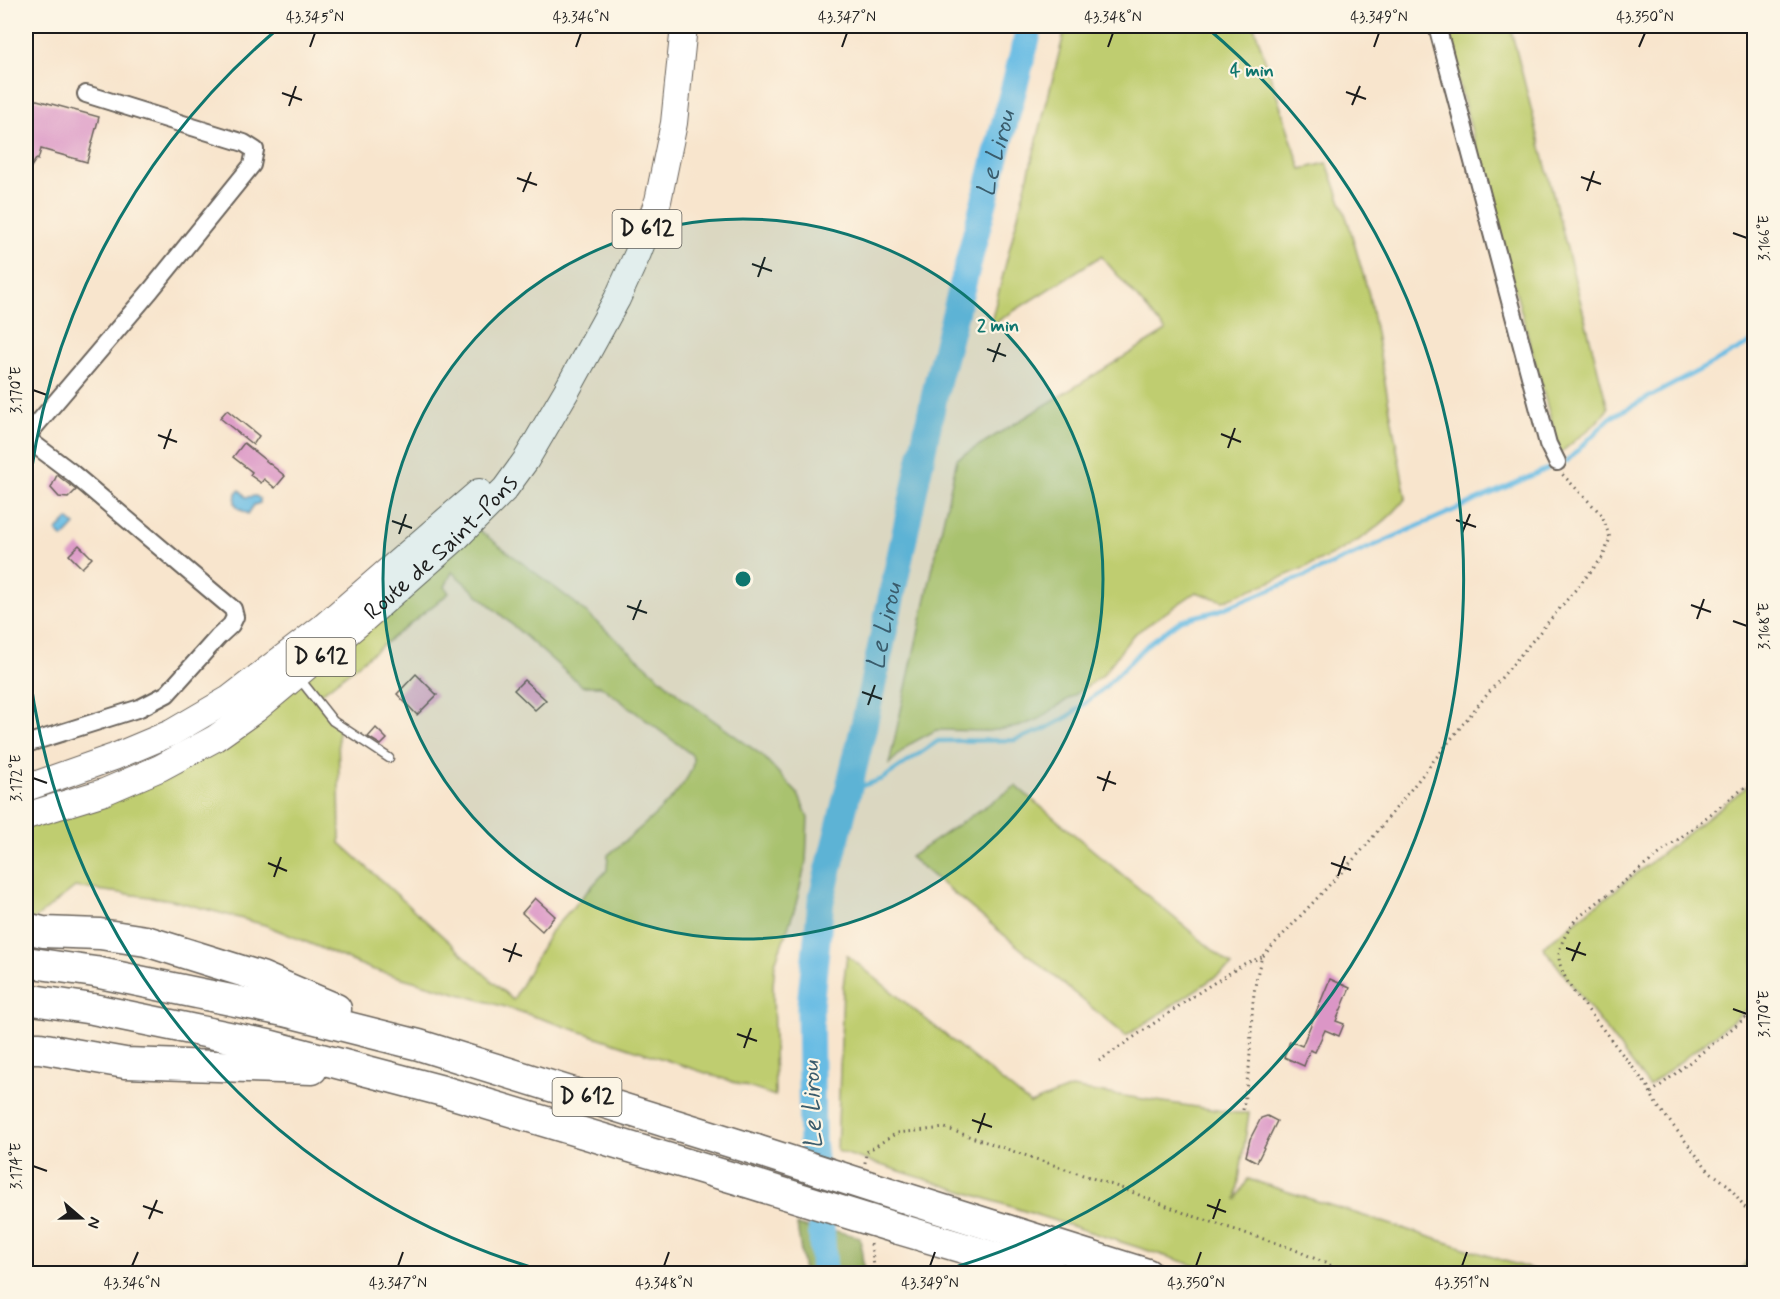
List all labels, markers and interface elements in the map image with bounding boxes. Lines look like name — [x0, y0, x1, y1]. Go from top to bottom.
text: 43.345°N — [286, 8, 344, 28]
text: 43.346°N — [553, 8, 609, 28]
text: 43.347°N — [818, 8, 876, 28]
text: 43.348°N — [1084, 8, 1142, 28]
text: 43.349°N — [1350, 8, 1408, 28]
text: 43.350°N — [1616, 8, 1674, 28]
text: 4 min — [1230, 59, 1274, 83]
water label: Le Lirou — [969, 106, 1025, 201]
road number: D 612 — [612, 210, 682, 248]
text: 3.166°E — [1755, 215, 1775, 261]
text: 2 min — [977, 314, 1019, 338]
text: 3.170°E — [7, 366, 27, 414]
street label: Route de Saint-Pons — [357, 469, 525, 627]
centre of rings — [733, 569, 753, 589]
water label: Le Lirou — [859, 579, 911, 673]
text: 3.168°E — [1755, 602, 1775, 650]
road number: D 612 — [286, 638, 356, 676]
text: 3.172°E — [7, 754, 27, 802]
text: 3.170°E — [1755, 990, 1775, 1038]
water label: Le Lirou — [794, 1059, 832, 1150]
road number: D 612 — [552, 1078, 622, 1116]
text: 3.174°E — [7, 1142, 27, 1190]
north arrow — [51, 1188, 111, 1248]
text: N — [82, 1214, 105, 1231]
text: 43.346°N — [104, 1274, 160, 1294]
text: 43.347°N — [369, 1274, 427, 1294]
text: 43.348°N — [635, 1274, 693, 1294]
text: 43.349°N — [901, 1274, 959, 1294]
text: 43.350°N — [1167, 1274, 1225, 1294]
text: 43.351°N — [1435, 1274, 1489, 1294]

